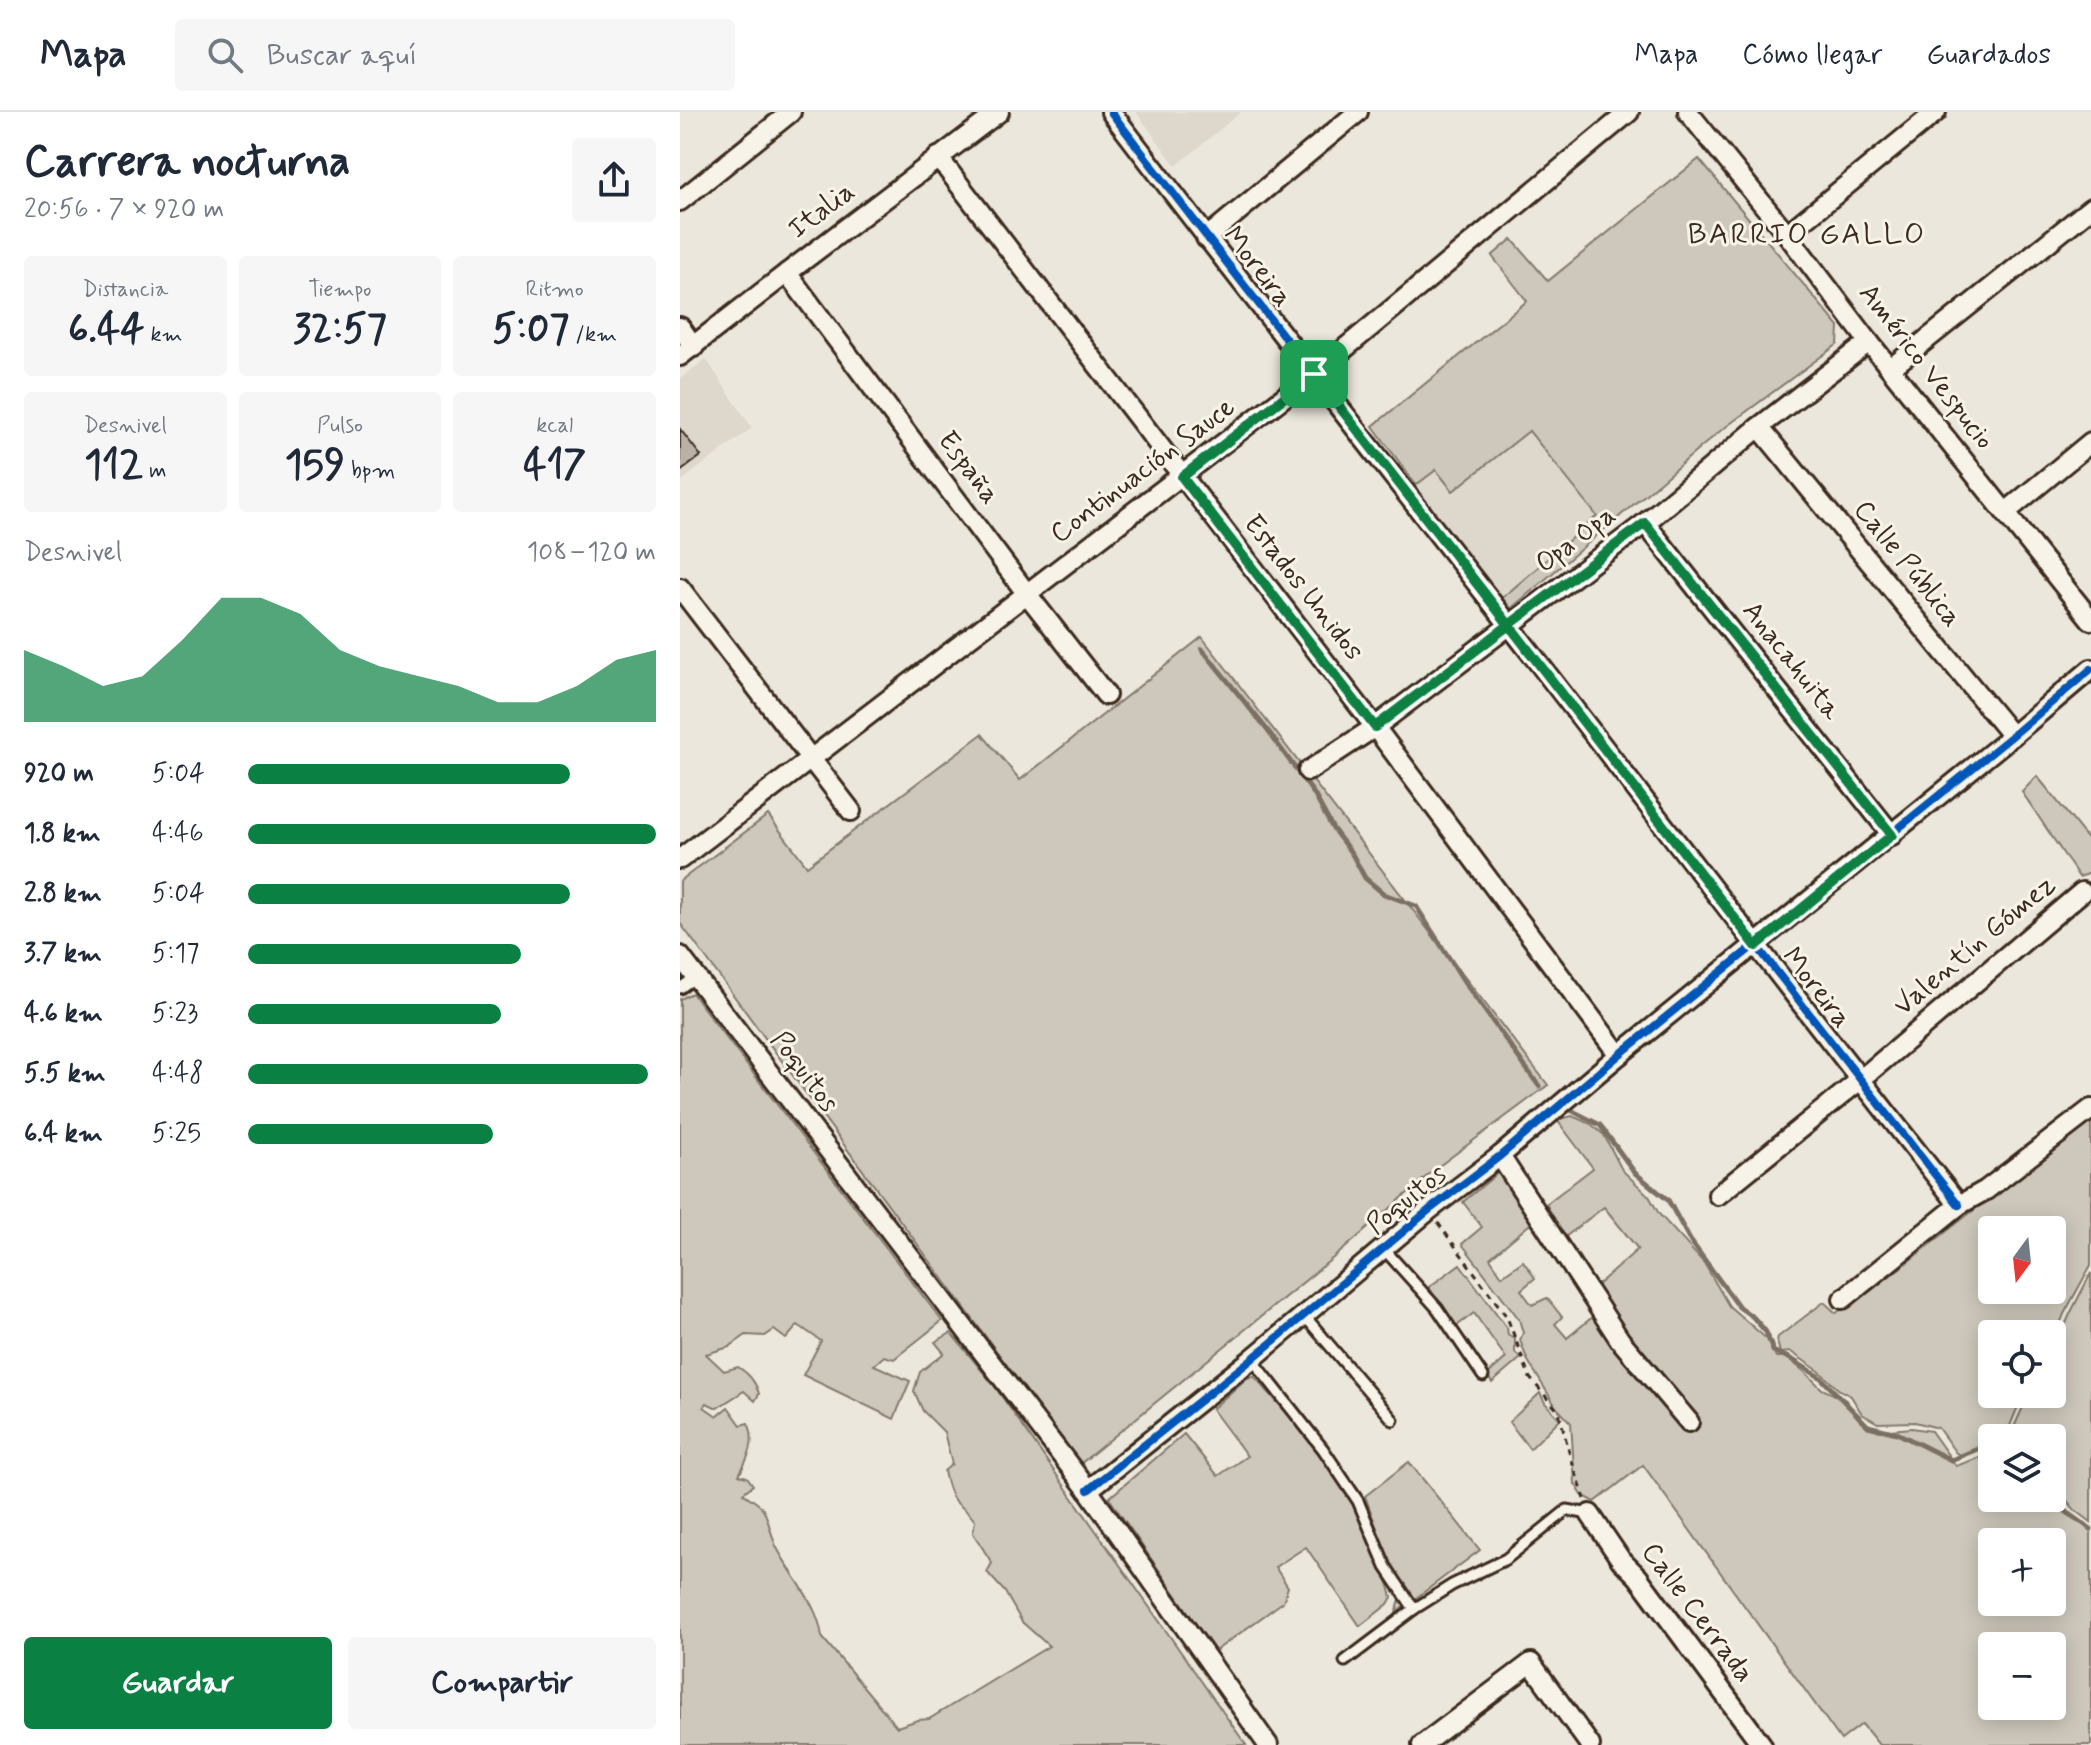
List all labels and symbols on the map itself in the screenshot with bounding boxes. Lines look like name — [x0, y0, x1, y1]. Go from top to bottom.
street label: Italia — [781, 174, 863, 248]
district label: BARRIO GALLO — [1688, 215, 1926, 254]
street label: Moreira — [1214, 219, 1300, 315]
street label: Américo Vespucio — [1850, 277, 2002, 457]
pin — [1280, 340, 1348, 408]
street label: Continuación Sauce — [1043, 389, 1243, 553]
street label: España — [928, 424, 1008, 512]
street label: Calle Pública — [1844, 493, 1970, 635]
street label: Opa Opa — [1528, 498, 1624, 582]
street label: Estados Unidos — [1234, 507, 1372, 669]
street label: Anacahuita — [1733, 594, 1849, 728]
street label: Valentín Gómez — [1886, 867, 2064, 1025]
street label: Moreira — [1773, 940, 1859, 1036]
street label: Poquitos — [761, 1024, 847, 1120]
street label: Poquitos — [1359, 1156, 1455, 1244]
north arrow — [1978, 1216, 2066, 1304]
street label: Calle Cerrada — [1632, 1535, 1762, 1691]

